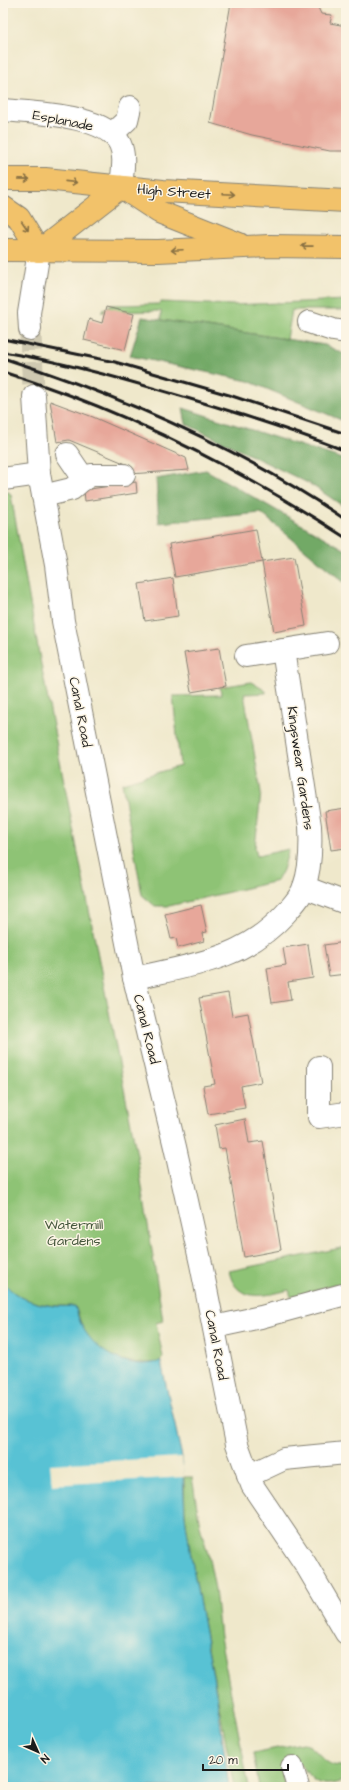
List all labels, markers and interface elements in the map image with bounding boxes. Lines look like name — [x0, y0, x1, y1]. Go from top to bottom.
street label: Esplanade — [31, 105, 95, 137]
one-way arrow — [17, 175, 30, 183]
one-way arrow — [64, 178, 77, 185]
street label: High Street — [137, 179, 212, 205]
one-way arrow — [222, 191, 235, 198]
one-way arrow — [21, 220, 29, 232]
one-way arrow — [301, 242, 314, 250]
one-way arrow — [171, 246, 184, 254]
street label: Canal Road — [63, 675, 97, 749]
street label: Kingswear Gardens — [281, 705, 319, 831]
street label: Canal Road — [128, 992, 164, 1066]
park label: Watermill Gardens — [45, 1215, 103, 1251]
street label: Canal Road — [199, 1308, 233, 1382]
north arrow — [18, 1732, 58, 1772]
scale bar — [203, 1746, 288, 1772]
text: N — [37, 1751, 52, 1767]
text: 20 m — [209, 1752, 238, 1769]

